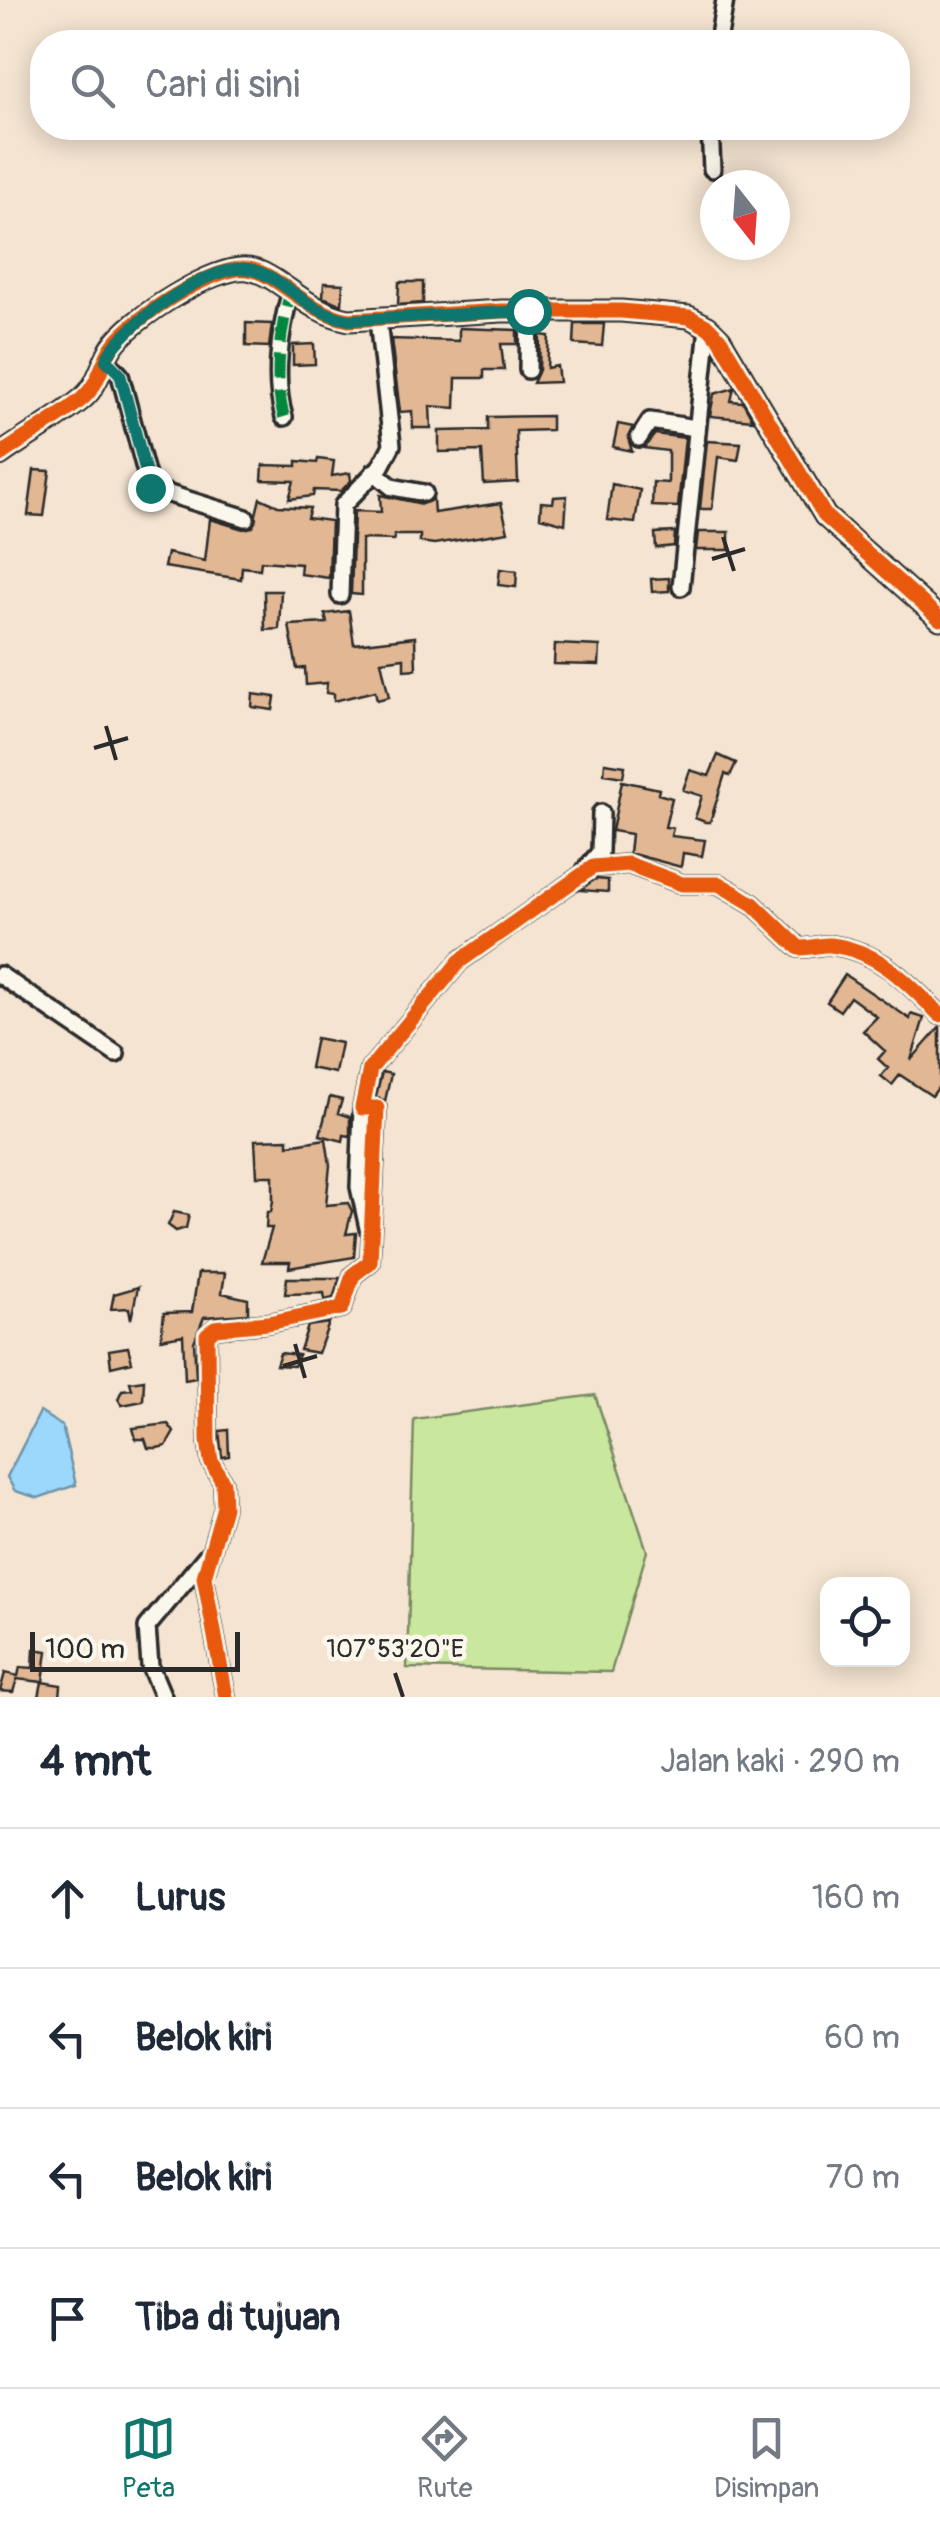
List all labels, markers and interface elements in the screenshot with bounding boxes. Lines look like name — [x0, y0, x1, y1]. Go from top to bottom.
search box — [30, 30, 910, 140]
icon: search — [65, 58, 120, 113]
text: Cari di sini — [145, 61, 300, 109]
north arrow — [700, 170, 790, 260]
route start — [506, 289, 552, 335]
route end — [128, 466, 174, 512]
map controls — [820, 1577, 910, 1667]
button: locate — [820, 1577, 910, 1667]
scale bar — [30, 1627, 240, 1672]
text: 100 m — [45, 1632, 125, 1667]
text: 107°53'20"E — [326, 1634, 464, 1665]
text: 4 mnt — [40, 1736, 151, 1788]
text: Jalan kaki · 290 m — [660, 1742, 900, 1782]
icon: ahead — [40, 1871, 95, 1926]
text: Lurus — [135, 1874, 225, 1922]
text: 160 m — [812, 1878, 900, 1918]
icon: left — [40, 2011, 95, 2066]
text: Belok kiri — [135, 2014, 272, 2062]
text: 60 m — [824, 2018, 900, 2058]
icon: left — [40, 2151, 95, 2206]
text: Belok kiri — [135, 2154, 272, 2202]
text: 70 m — [826, 2158, 900, 2198]
icon: arrive — [40, 2291, 95, 2346]
text: Tiba di tujuan — [135, 2294, 341, 2342]
tab: Peta — [121, 2411, 176, 2506]
tab: Rute — [417, 2411, 472, 2506]
tab: Disimpan — [714, 2411, 819, 2506]

